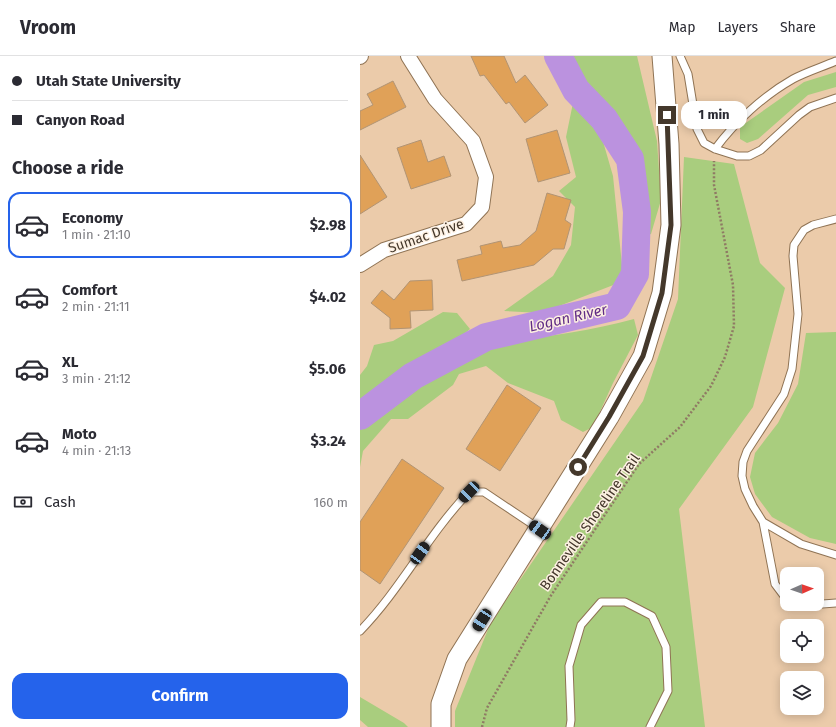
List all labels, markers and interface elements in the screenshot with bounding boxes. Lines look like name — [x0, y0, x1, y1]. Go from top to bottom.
text: Vroom — [20, 16, 76, 39]
text: Map — [669, 19, 695, 36]
text: Layers — [717, 19, 758, 36]
text: Share — [780, 19, 816, 36]
text: Utah State University — [36, 72, 181, 90]
callout: 1 min — [681, 101, 747, 129]
route end — [658, 106, 676, 124]
text: 1 min — [698, 107, 730, 122]
text: Canyon Road — [36, 111, 125, 129]
text: Choose a ride — [12, 157, 124, 179]
icon: car — [14, 207, 50, 243]
text: Economy — [62, 209, 123, 227]
street label: Sumac Drive — [386, 215, 466, 257]
text: $2.98 — [310, 216, 346, 234]
text: 1 min · 21:10 — [62, 227, 131, 242]
icon: car — [14, 279, 50, 315]
text: Comfort — [62, 281, 118, 299]
text: $4.02 — [310, 288, 346, 306]
text: 2 min · 21:11 — [62, 299, 130, 314]
water label: Logan River — [527, 300, 610, 336]
icon: car — [14, 351, 50, 387]
text: XL — [62, 353, 78, 371]
text: $5.06 — [309, 360, 346, 378]
text: 3 min · 21:12 — [62, 371, 131, 386]
icon: car — [14, 423, 50, 459]
text: Moto — [62, 425, 97, 443]
text: $3.24 — [311, 432, 346, 450]
text: 4 min · 21:13 — [62, 443, 131, 458]
street label: Bonneville Shoreline Trail — [536, 451, 644, 593]
route start — [569, 458, 587, 476]
car — [456, 479, 482, 505]
icon: cash — [12, 491, 34, 513]
text: Cash — [44, 493, 76, 511]
text: 160 m — [314, 495, 348, 510]
car — [527, 518, 553, 542]
car — [408, 540, 432, 566]
north arrow — [780, 567, 824, 611]
map controls — [780, 567, 824, 715]
car — [470, 607, 494, 633]
button: locate — [780, 619, 824, 663]
button: layers — [780, 671, 824, 715]
button: Confirm — [12, 673, 348, 719]

